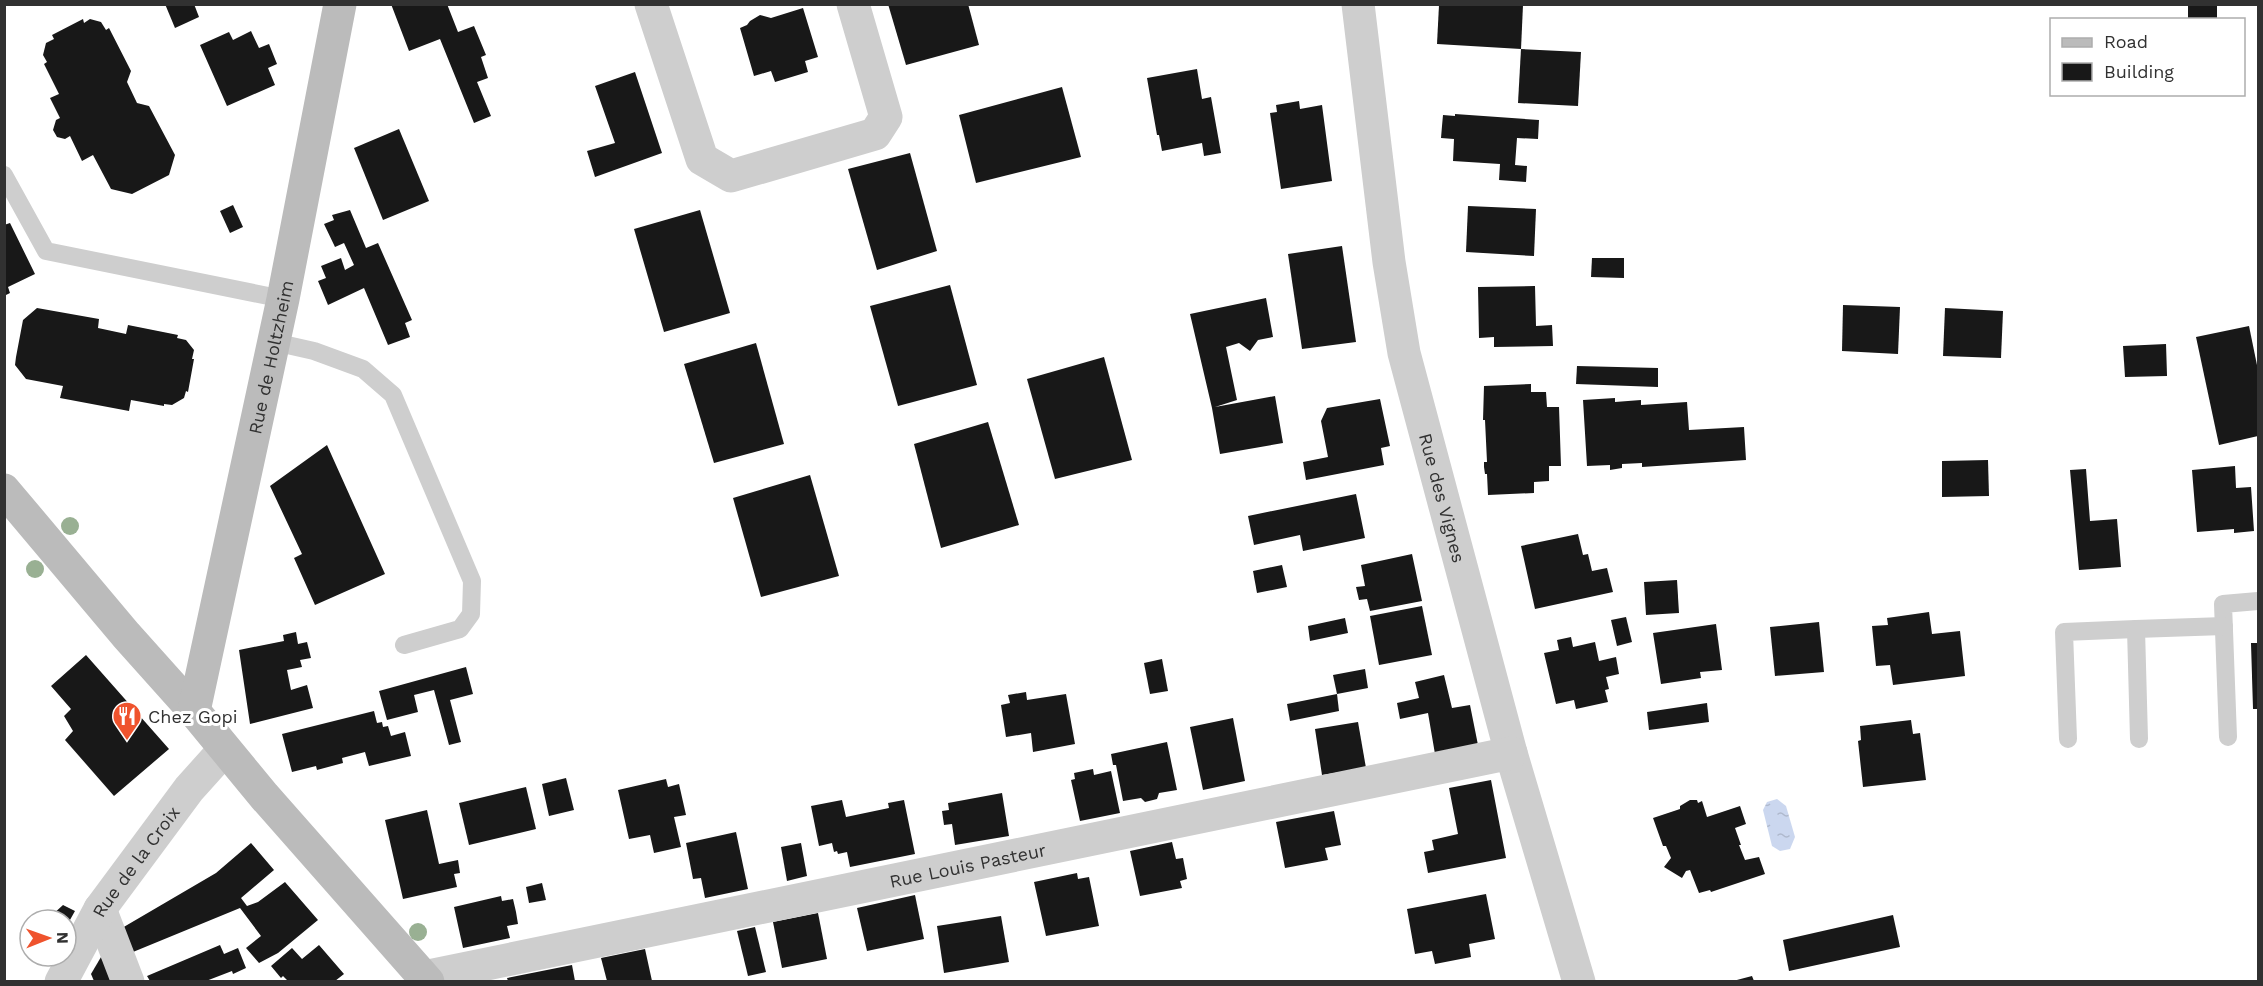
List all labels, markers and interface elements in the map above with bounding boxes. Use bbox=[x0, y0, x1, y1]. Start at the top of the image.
legend bbox=[2050, 18, 2245, 96]
text: Road bbox=[2104, 31, 2148, 52]
text: Building bbox=[2104, 61, 2174, 82]
street label: Rue de Holtzheim bbox=[244, 278, 297, 436]
street label: Rue des Vignes bbox=[1415, 431, 1470, 565]
restaurant icon: Chez Gopi bbox=[111, 700, 143, 742]
place label: Chez Gopi bbox=[148, 706, 238, 727]
street label: Rue de la Croix bbox=[87, 802, 183, 921]
street label: Rue Louis Pasteur bbox=[887, 839, 1048, 891]
north arrow bbox=[18, 908, 78, 968]
text: N bbox=[53, 932, 72, 944]

